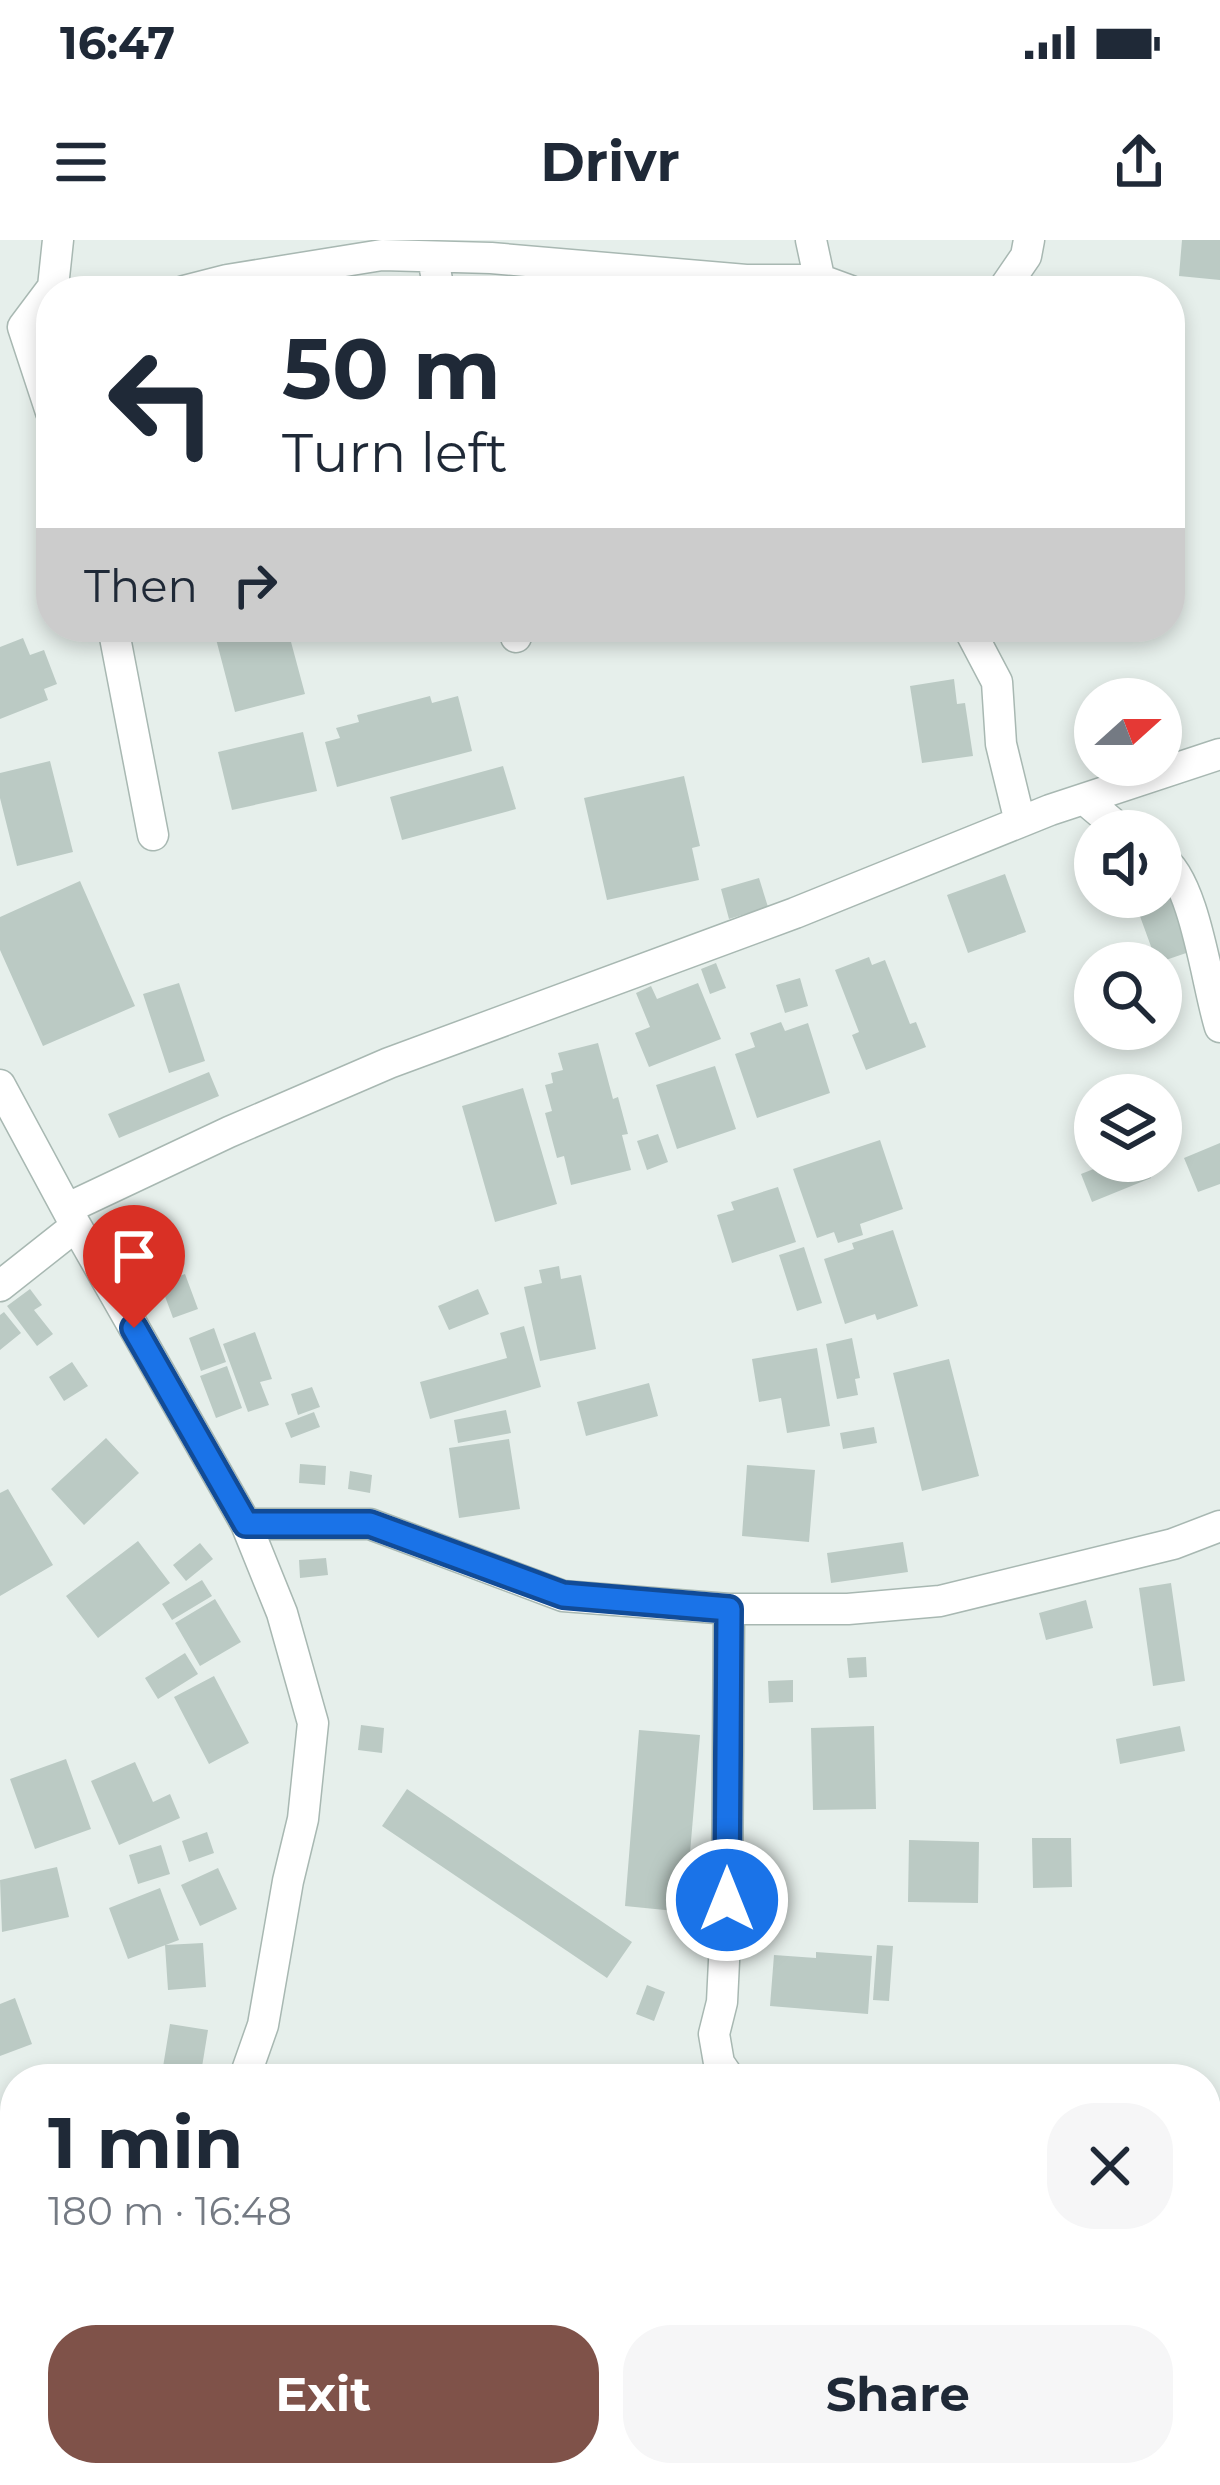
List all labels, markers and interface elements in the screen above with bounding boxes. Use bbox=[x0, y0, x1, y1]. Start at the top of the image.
text: 16:47 bbox=[60, 15, 175, 70]
icon: menu bbox=[48, 129, 114, 195]
text: Drivr bbox=[540, 129, 680, 195]
icon: share bbox=[1106, 129, 1172, 195]
text: 50 m bbox=[282, 318, 501, 420]
icon: left bbox=[84, 324, 240, 480]
text: Turn left bbox=[282, 420, 508, 486]
icon: right bbox=[222, 552, 288, 618]
text: Then bbox=[84, 558, 198, 613]
north arrow bbox=[1074, 678, 1182, 786]
map controls bbox=[1074, 678, 1182, 1182]
button: sound bbox=[1074, 810, 1182, 918]
button: search bbox=[1074, 942, 1182, 1050]
button: layers bbox=[1074, 1074, 1182, 1182]
pin bbox=[83, 1205, 185, 1328]
icon: arrive bbox=[101, 1223, 167, 1289]
position arrow bbox=[664, 1837, 790, 1963]
text: 1 min bbox=[48, 2098, 244, 2186]
button: close bbox=[1047, 2103, 1173, 2229]
text: 180 m · 16:48 bbox=[48, 2187, 292, 2235]
button: Exit bbox=[48, 2325, 599, 2463]
button: Share bbox=[623, 2325, 1173, 2463]

